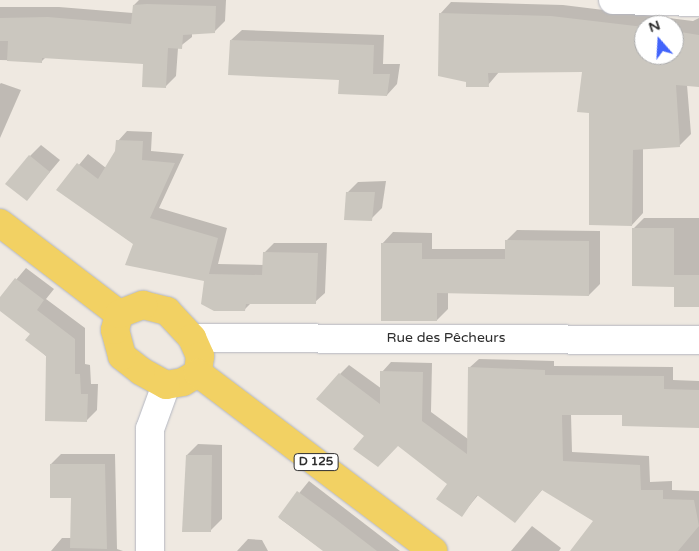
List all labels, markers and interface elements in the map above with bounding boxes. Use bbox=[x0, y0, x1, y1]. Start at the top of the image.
north arrow bbox=[634, 15, 684, 65]
text: N bbox=[646, 16, 662, 36]
street label: Rue des Pêcheurs bbox=[387, 330, 505, 346]
road number: D 125 bbox=[294, 452, 338, 472]

